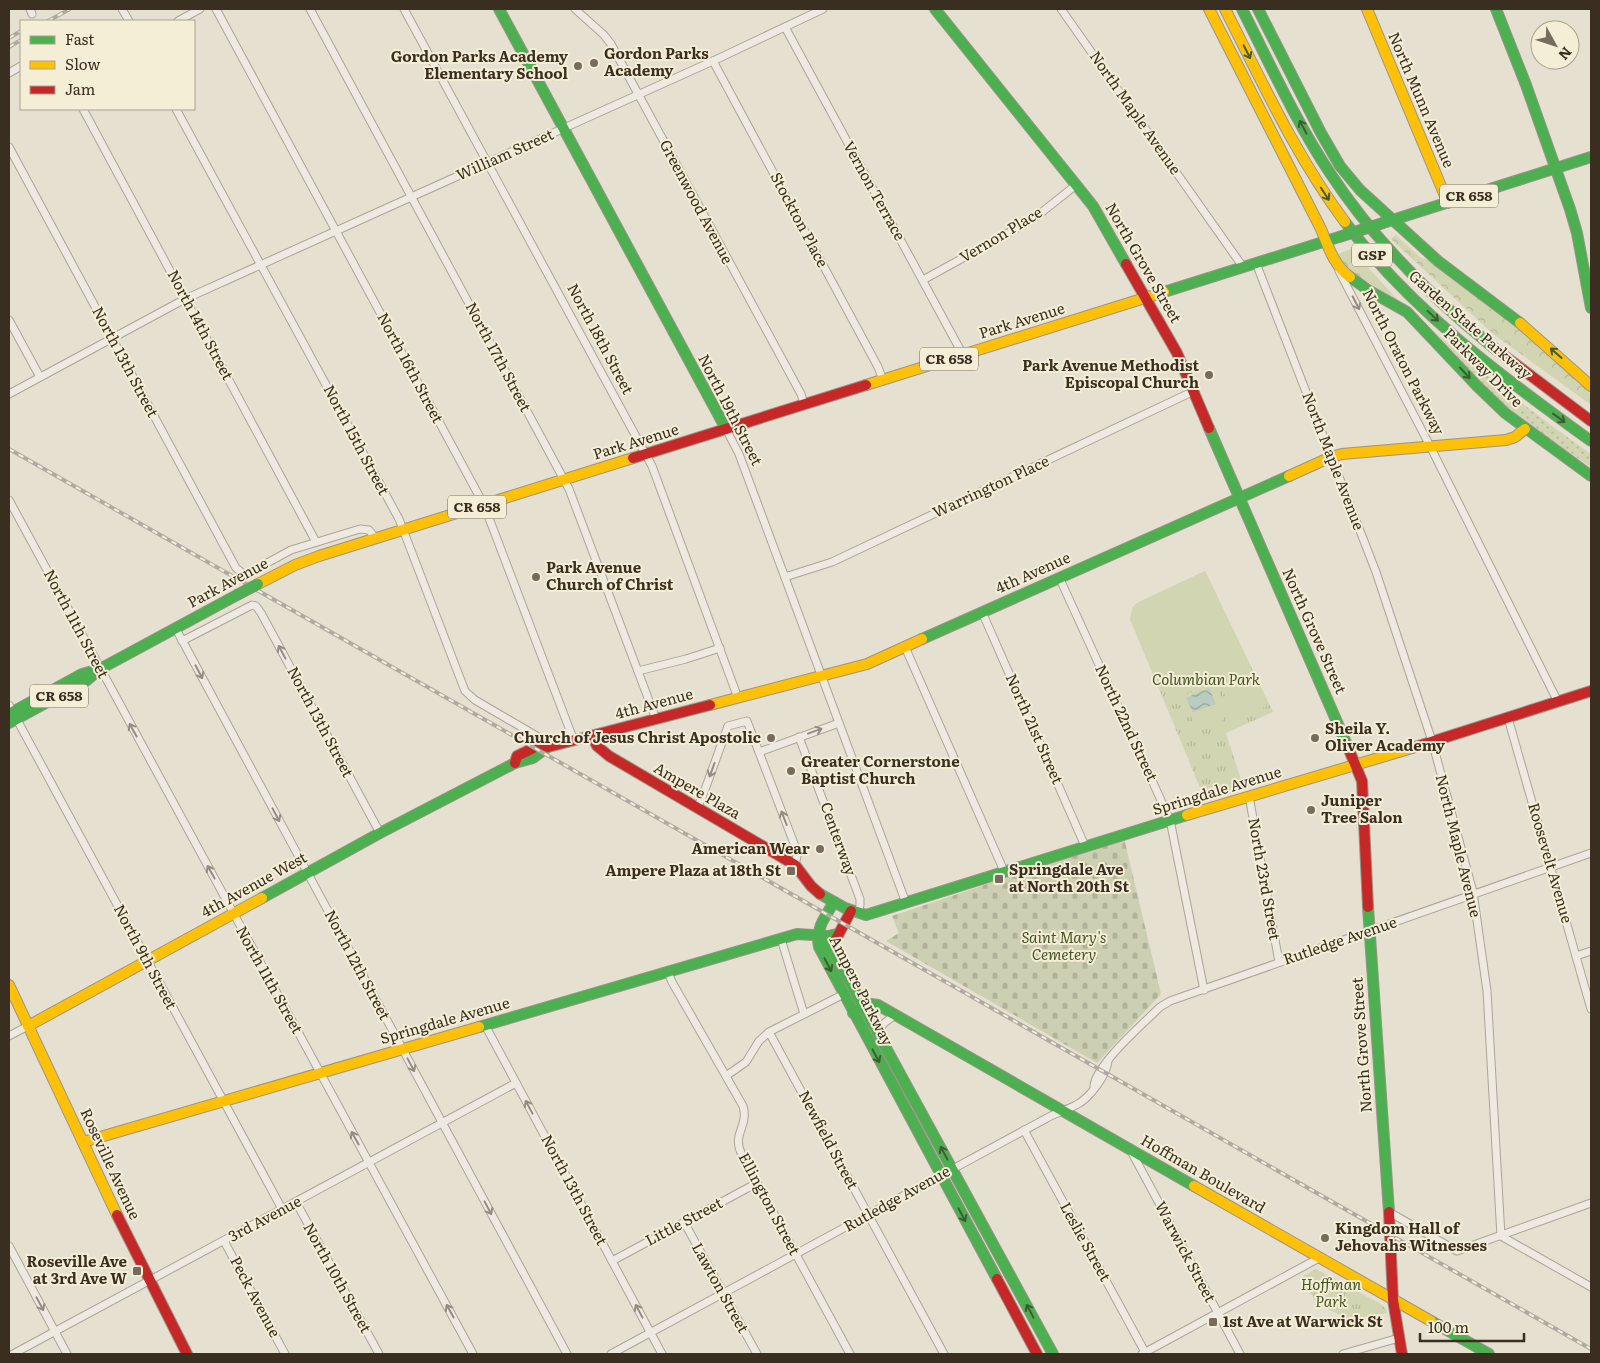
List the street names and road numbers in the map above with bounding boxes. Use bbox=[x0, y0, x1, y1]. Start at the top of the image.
street label: North Munn Avenue bbox=[1383, 28, 1462, 171]
street label: North Maple Avenue bbox=[1085, 46, 1188, 179]
street label: William Street bbox=[452, 122, 557, 185]
street label: Greenwood Avenue bbox=[655, 135, 740, 268]
street label: Vernon Terrace bbox=[838, 136, 912, 244]
street label: Stockton Place bbox=[766, 168, 835, 271]
road number: CR 658 bbox=[1440, 185, 1498, 208]
street label: North Grove Street bbox=[1100, 198, 1188, 327]
street label: Vernon Place bbox=[954, 200, 1046, 268]
road number: GSP bbox=[1352, 244, 1392, 266]
street label: Garden State Parkway bbox=[1404, 264, 1538, 384]
street label: North 14th Street bbox=[162, 265, 240, 384]
street label: North 18th Street bbox=[562, 279, 640, 398]
street label: North Oraton Parkway bbox=[1357, 284, 1451, 439]
street label: Park Avenue bbox=[976, 296, 1067, 344]
street label: North 17th Street bbox=[461, 297, 538, 415]
street label: North 13th Street bbox=[87, 302, 165, 421]
street label: North 16th Street bbox=[372, 308, 450, 427]
street label: Parkway Drive bbox=[1439, 322, 1529, 412]
road number: CR 658 bbox=[920, 348, 978, 370]
street label: North 19th Street bbox=[693, 350, 769, 469]
street label: North 15th Street bbox=[318, 380, 396, 499]
street label: North Maple Avenue bbox=[1297, 388, 1371, 533]
street label: Park Avenue bbox=[590, 417, 681, 465]
street label: Warrington Place bbox=[928, 448, 1053, 523]
road number: CR 658 bbox=[448, 496, 506, 518]
street label: 4th Avenue bbox=[991, 545, 1074, 598]
street label: Park Avenue bbox=[183, 551, 272, 613]
street label: North Grove Street bbox=[1277, 564, 1353, 697]
street label: North 11th Street bbox=[39, 565, 116, 682]
street label: North 22nd Street bbox=[1090, 660, 1165, 785]
street label: North 13th Street bbox=[282, 662, 360, 781]
street label: North 21st Street bbox=[1001, 669, 1070, 787]
street label: 4th Avenue bbox=[612, 681, 695, 724]
road number: CR 658 bbox=[30, 684, 88, 708]
street label: Ampere Plaza bbox=[650, 755, 746, 824]
street label: Springdale Avenue bbox=[1149, 759, 1284, 820]
street label: North Maple Avenue bbox=[1431, 772, 1488, 920]
street label: Centerway bbox=[815, 798, 864, 879]
street label: Roosevelt Avenue bbox=[1523, 799, 1580, 926]
street label: North 23rd Street bbox=[1243, 816, 1288, 942]
street label: 4th Avenue West bbox=[196, 845, 311, 922]
street label: North 9th Street bbox=[109, 900, 184, 1013]
street label: North 12th Street bbox=[320, 905, 397, 1024]
street label: Rutledge Avenue bbox=[1280, 909, 1400, 970]
street label: North 11th Street bbox=[231, 921, 310, 1038]
street label: Ampere Parkway bbox=[825, 931, 900, 1050]
street label: North Grove Street bbox=[1344, 977, 1377, 1113]
street label: Springdale Avenue bbox=[377, 990, 512, 1049]
street label: Newfield Street bbox=[793, 1086, 865, 1193]
street label: Roseville Avenue bbox=[75, 1104, 147, 1223]
street label: Hoffman Boulevard bbox=[1137, 1128, 1270, 1218]
street label: North 13th Street bbox=[536, 1130, 614, 1249]
street label: Ellington Street bbox=[734, 1148, 807, 1259]
street label: Rutledge Avenue bbox=[839, 1159, 954, 1237]
street label: 3rd Avenue bbox=[224, 1189, 305, 1247]
street label: Little Street bbox=[640, 1191, 726, 1251]
street label: Leslie Street bbox=[1055, 1197, 1118, 1285]
street label: Warwick Street bbox=[1150, 1197, 1223, 1306]
street label: North 10th Street bbox=[298, 1218, 378, 1337]
street label: Lawton Street bbox=[687, 1238, 756, 1337]
street label: Peck Avenue bbox=[225, 1252, 287, 1341]

